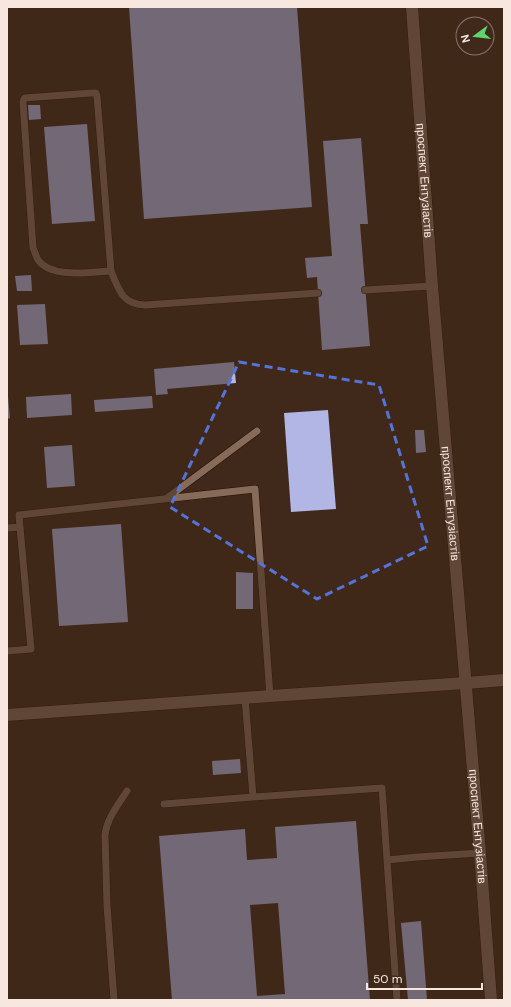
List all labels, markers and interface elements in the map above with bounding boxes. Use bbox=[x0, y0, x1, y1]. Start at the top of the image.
north arrow bbox=[455, 16, 495, 56]
text: N bbox=[458, 33, 473, 44]
street label: проспект Ентузіастів bbox=[412, 123, 437, 238]
street label: проспект Ентузіастів bbox=[438, 446, 463, 561]
street label: проспект Ентузіастів bbox=[465, 768, 490, 884]
scale bar bbox=[367, 965, 482, 991]
text: 50 m bbox=[373, 971, 402, 987]

